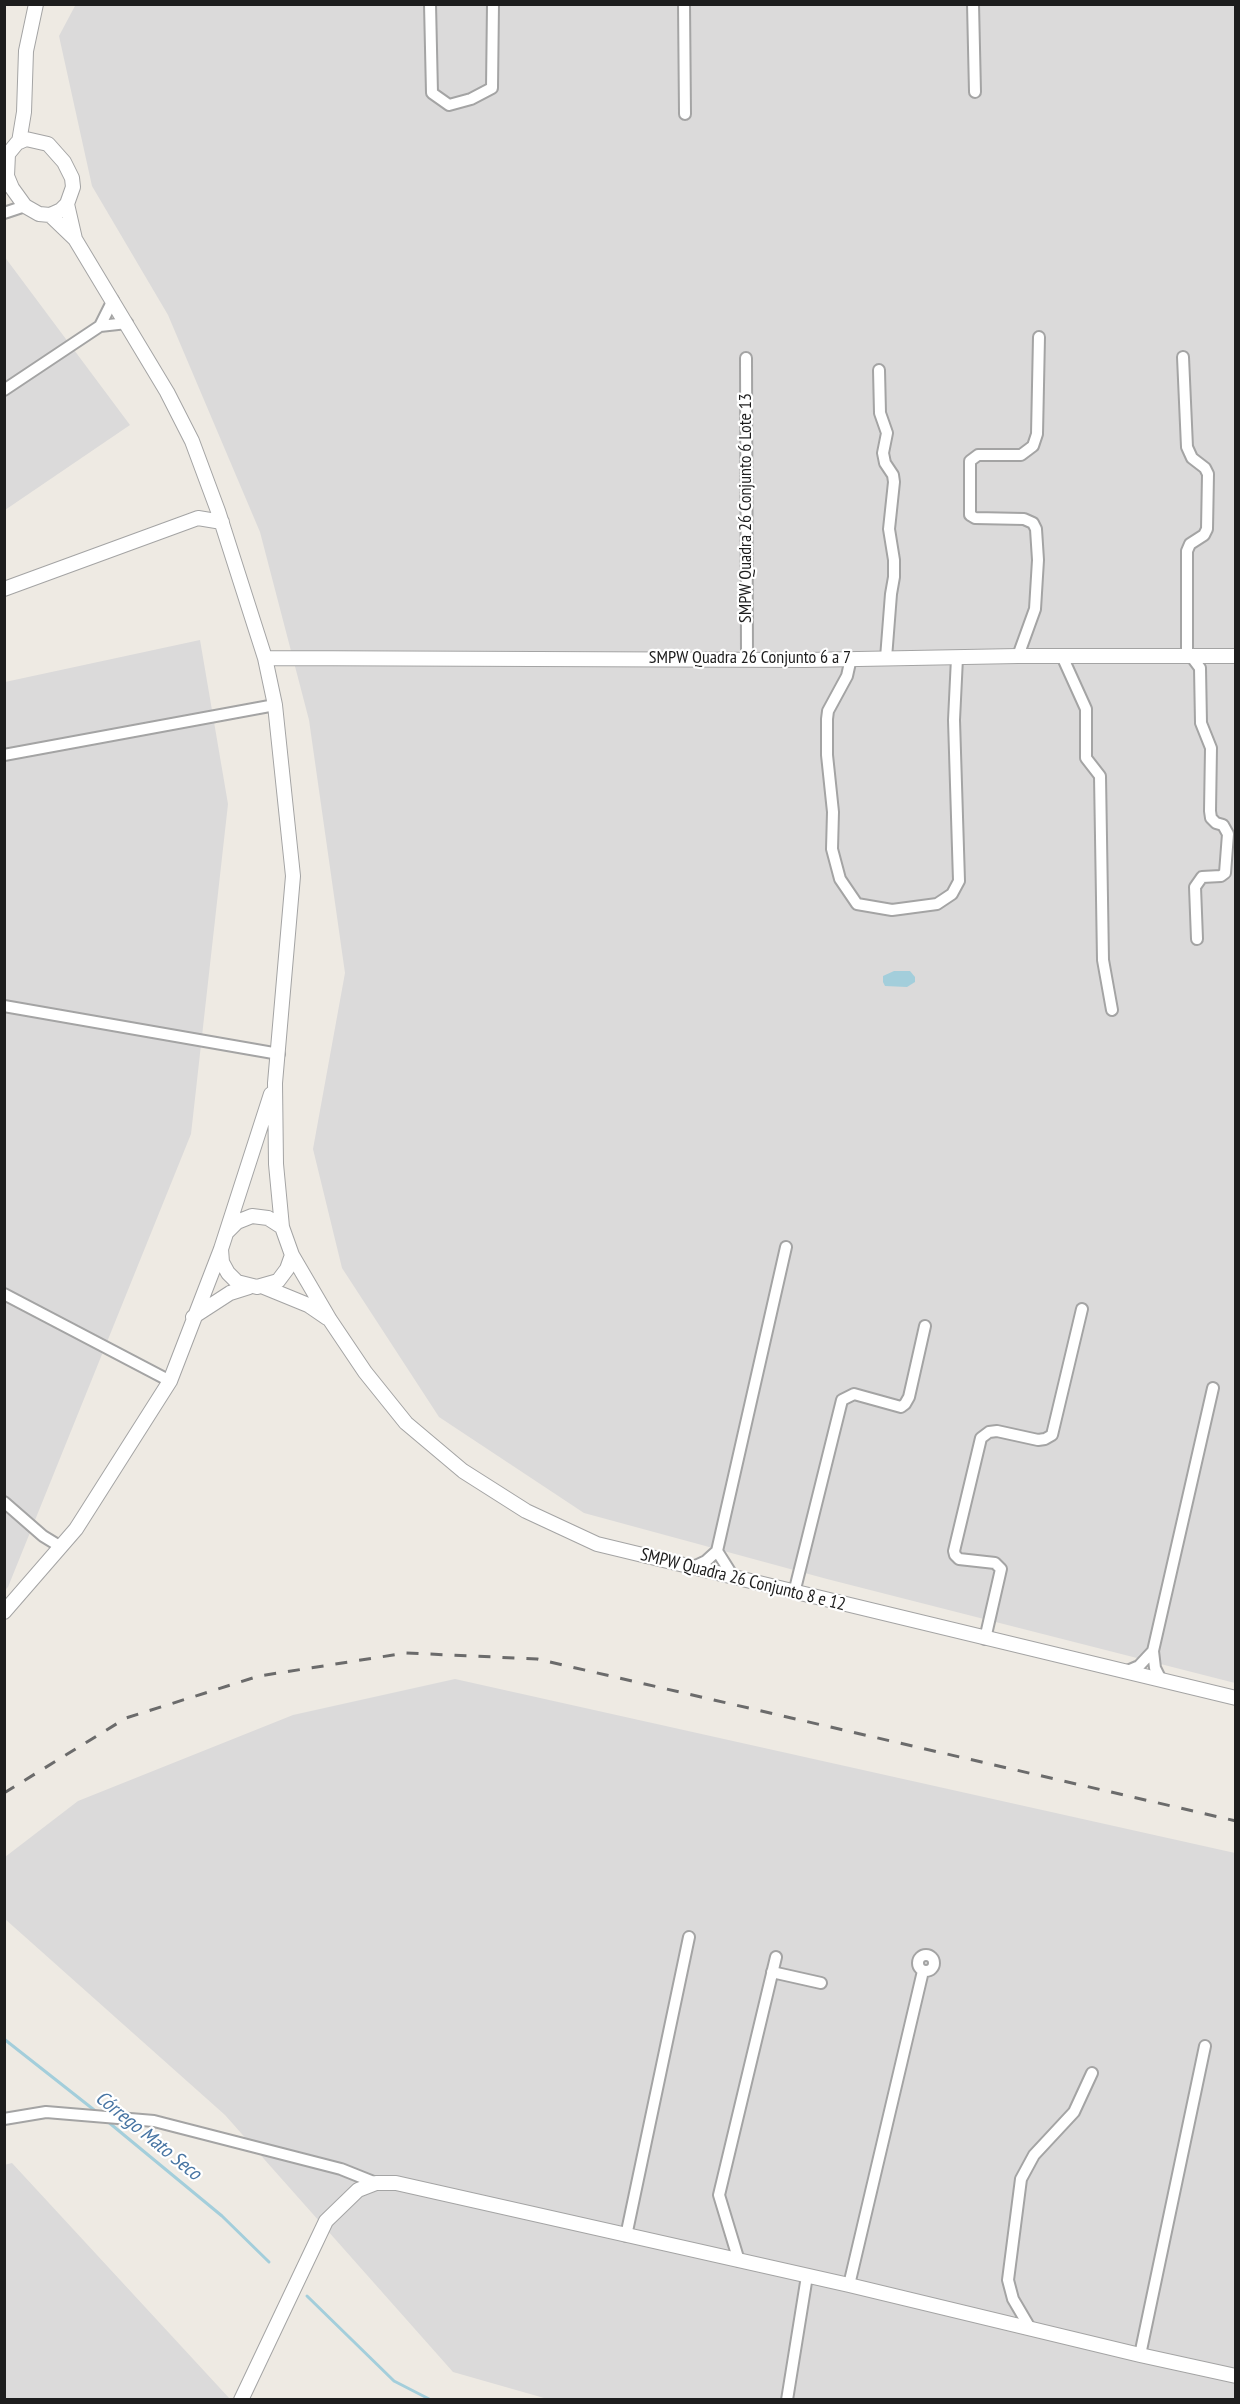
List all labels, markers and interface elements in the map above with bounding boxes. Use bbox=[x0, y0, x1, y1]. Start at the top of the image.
street label: SMPW Quadra 26 Conjunto 6 Lote 13 bbox=[735, 393, 757, 623]
street label: SMPW Quadra 26 Conjunto 6 a 7 bbox=[649, 647, 851, 669]
street label: SMPW Quadra 26 Conjunto 8 e 12 bbox=[638, 1544, 848, 1616]
water label: Córrego Mato Seco bbox=[90, 2086, 206, 2186]

